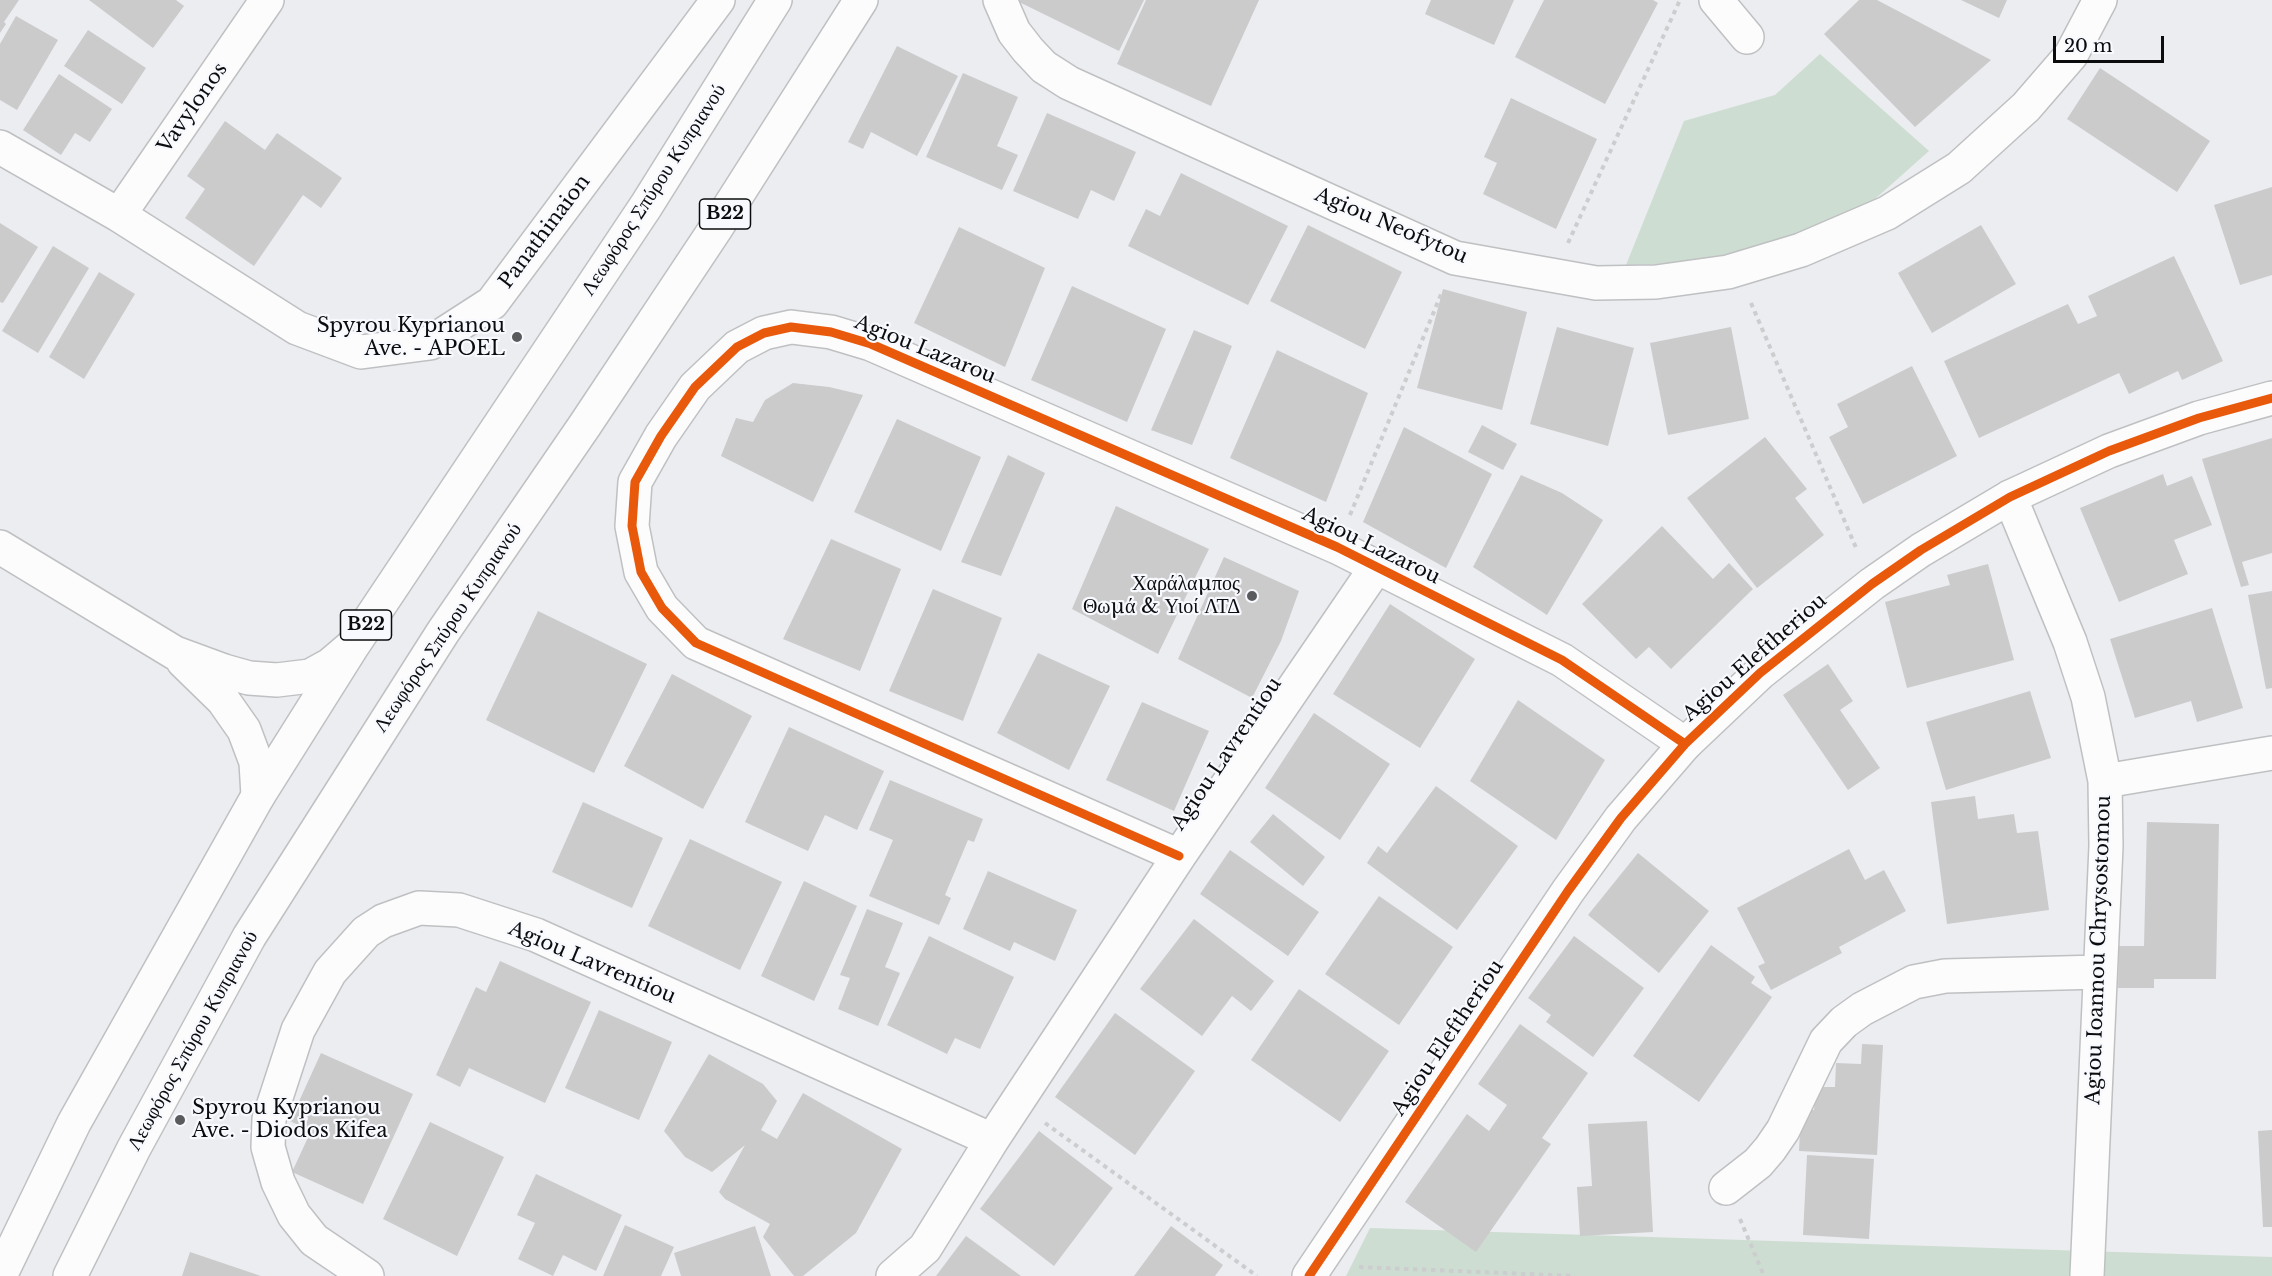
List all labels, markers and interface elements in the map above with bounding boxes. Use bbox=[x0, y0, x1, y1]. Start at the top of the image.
scale bar bbox=[2056, 24, 2167, 62]
text: 20 m bbox=[2064, 35, 2112, 57]
street label: Vavylonos bbox=[153, 58, 233, 158]
street label: Λεωφόρος Σπύρου Κυπριανού bbox=[576, 80, 732, 300]
street label: Panathinaion bbox=[494, 170, 596, 294]
street label: Agiou Neofytou bbox=[1311, 183, 1471, 269]
road number: B22 bbox=[700, 199, 750, 229]
street label: Agiou Lazarou bbox=[851, 311, 999, 389]
place label: Spyrou Kyprianou Ave. - APOEL bbox=[317, 314, 505, 361]
marker: Spyrou Kyprianou Ave. - APOEL bbox=[510, 330, 524, 344]
street label: Agiou Lazarou bbox=[1298, 502, 1444, 590]
street label: Λεωφόρος Σπύρου Κυπριανού bbox=[369, 519, 527, 737]
place label: Χαράλαμπος Θωμά & Υιοί ΛΤΔ bbox=[1083, 572, 1240, 619]
marker: Χαράλαμπος Θωμά & Υιοί ΛΤΔ bbox=[1245, 589, 1259, 603]
street label: Agiou Eleftheriou bbox=[1678, 589, 1832, 727]
road number: B22 bbox=[340, 610, 392, 640]
street label: Agiou Lavrentiou bbox=[1167, 673, 1287, 835]
street label: Agiou Ioannou Chrysostomou bbox=[2082, 795, 2116, 1105]
street label: Agiou Lavrentiou bbox=[505, 917, 679, 1009]
street label: Λεωφόρος Σπύρου Κυπριανού bbox=[122, 927, 264, 1155]
street label: Agiou Eleftheriou bbox=[1387, 956, 1509, 1120]
place label: Spyrou Kyprianou Ave. - Diodos Kifea bbox=[192, 1096, 387, 1143]
marker: Spyrou Kyprianou Ave. - Diodos Kifea bbox=[173, 1113, 187, 1127]

